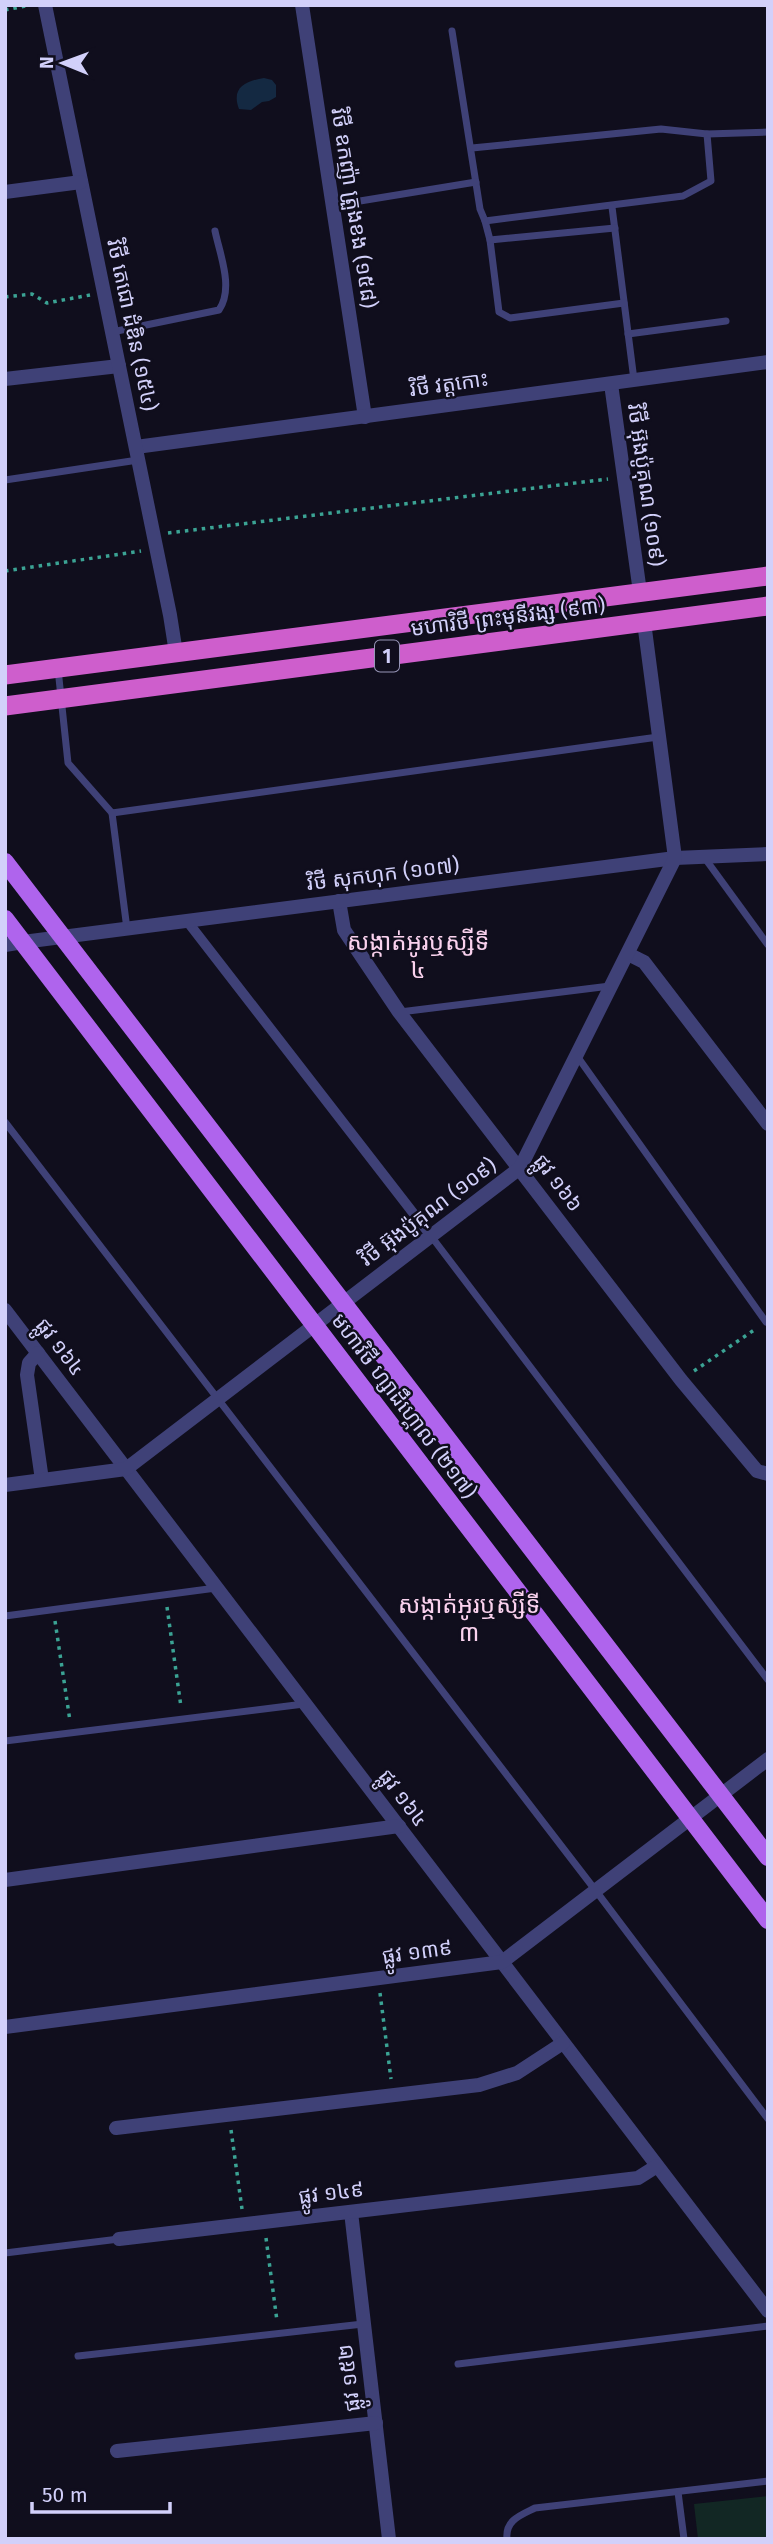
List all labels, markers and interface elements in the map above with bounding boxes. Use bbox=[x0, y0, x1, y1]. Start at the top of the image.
north arrow bbox=[28, 28, 98, 98]
text: N bbox=[35, 56, 58, 69]
street label: វិថី ឧកញ៉ា ត្រួងខង (១៥៨) bbox=[325, 105, 383, 310]
street label: វិថី តេជោ ដំឌិន (១៥៤) bbox=[101, 236, 163, 413]
street label: វិថី វត្តកោះ bbox=[407, 366, 490, 403]
street label: វិថី អ៊ុងប៉ូគុណ (១០៩) bbox=[621, 401, 670, 568]
street label: មហាវិថី ព្រះមុនីវង្ស (៩៣) bbox=[409, 592, 607, 642]
road number: 1 bbox=[375, 640, 399, 671]
street label: វិថី សុកហុក (១០៧) bbox=[304, 852, 461, 897]
district label: សង្កាត់អូរឬស្សីទី ៤ bbox=[347, 927, 489, 984]
street label: ផ្លូវ ១៦៦ bbox=[523, 1149, 588, 1221]
street label: វិថី អ៊ុងប៉ូគុណ (១០៩) bbox=[354, 1152, 502, 1273]
street label: មហាវិថី ហ្សាដឹហ្គោល (២១៧) bbox=[325, 1308, 482, 1504]
street label: ផ្លូវ ១៦៤ bbox=[25, 1313, 90, 1385]
district label: សង្កាត់អូរឬស្សីទី ៣ bbox=[398, 1590, 540, 1647]
street label: ផ្លូវ ១៦៤ bbox=[368, 1764, 433, 1836]
street label: ផ្លូវ ១៣៩ bbox=[380, 1934, 455, 1976]
street label: ផ្លូវ ១៤៩ bbox=[297, 2176, 366, 2216]
street label: ផ្លូវ ១៥២ bbox=[332, 2342, 372, 2413]
scale bar bbox=[32, 2470, 170, 2514]
text: 50 m bbox=[42, 2482, 88, 2508]

